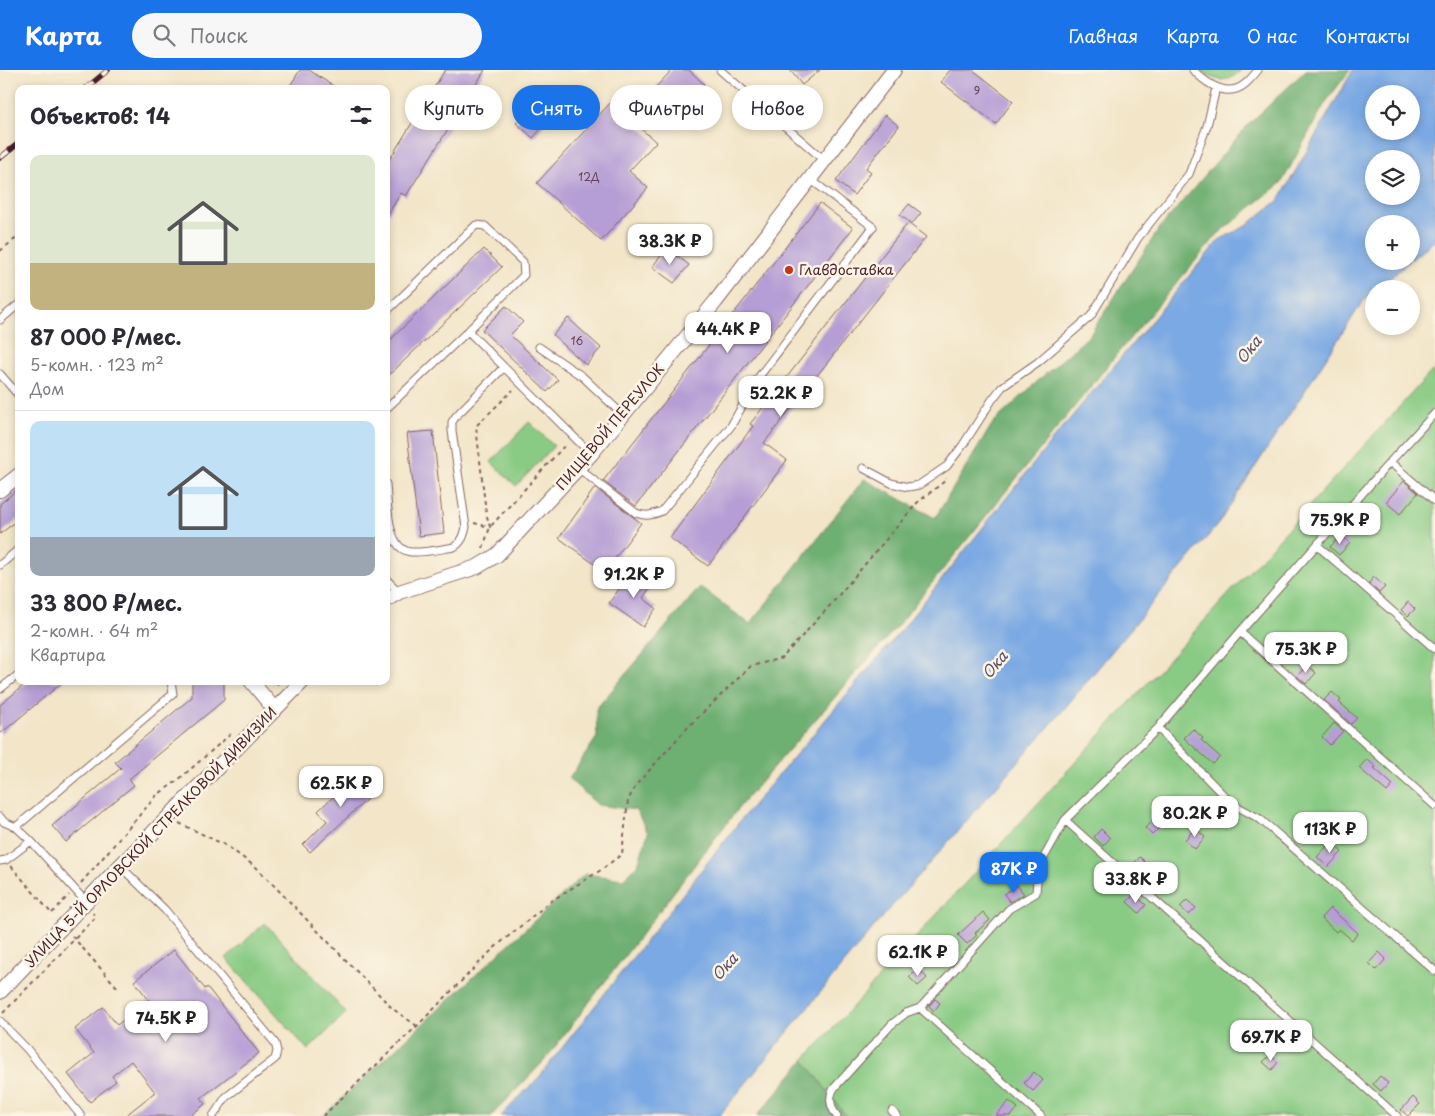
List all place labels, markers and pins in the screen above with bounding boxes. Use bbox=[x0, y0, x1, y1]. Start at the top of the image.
pin: 38.3K ₽ bbox=[624, 224, 716, 266]
place label: Главдоставка bbox=[799, 259, 894, 280]
marker: Главдоставка bbox=[783, 264, 795, 276]
pin: 44.4K ₽ bbox=[682, 312, 774, 354]
pin: 52.2K ₽ bbox=[735, 376, 827, 418]
pin: 75.9K ₽ bbox=[1294, 502, 1386, 545]
pin: 91.2K ₽ bbox=[588, 556, 680, 599]
pin: 75.3K ₽ bbox=[1260, 632, 1352, 674]
pin: 62.5K ₽ bbox=[295, 766, 387, 808]
pin: 80.2K ₽ bbox=[1149, 796, 1241, 838]
pin: 113K ₽ bbox=[1289, 812, 1371, 854]
pin: 87K ₽ bbox=[979, 852, 1049, 894]
pin: 33.8K ₽ bbox=[1090, 862, 1182, 904]
pin: 62.1K ₽ bbox=[872, 934, 964, 977]
pin: 74.5K ₽ bbox=[120, 1000, 212, 1043]
pin: 69.7K ₽ bbox=[1225, 1020, 1317, 1062]

